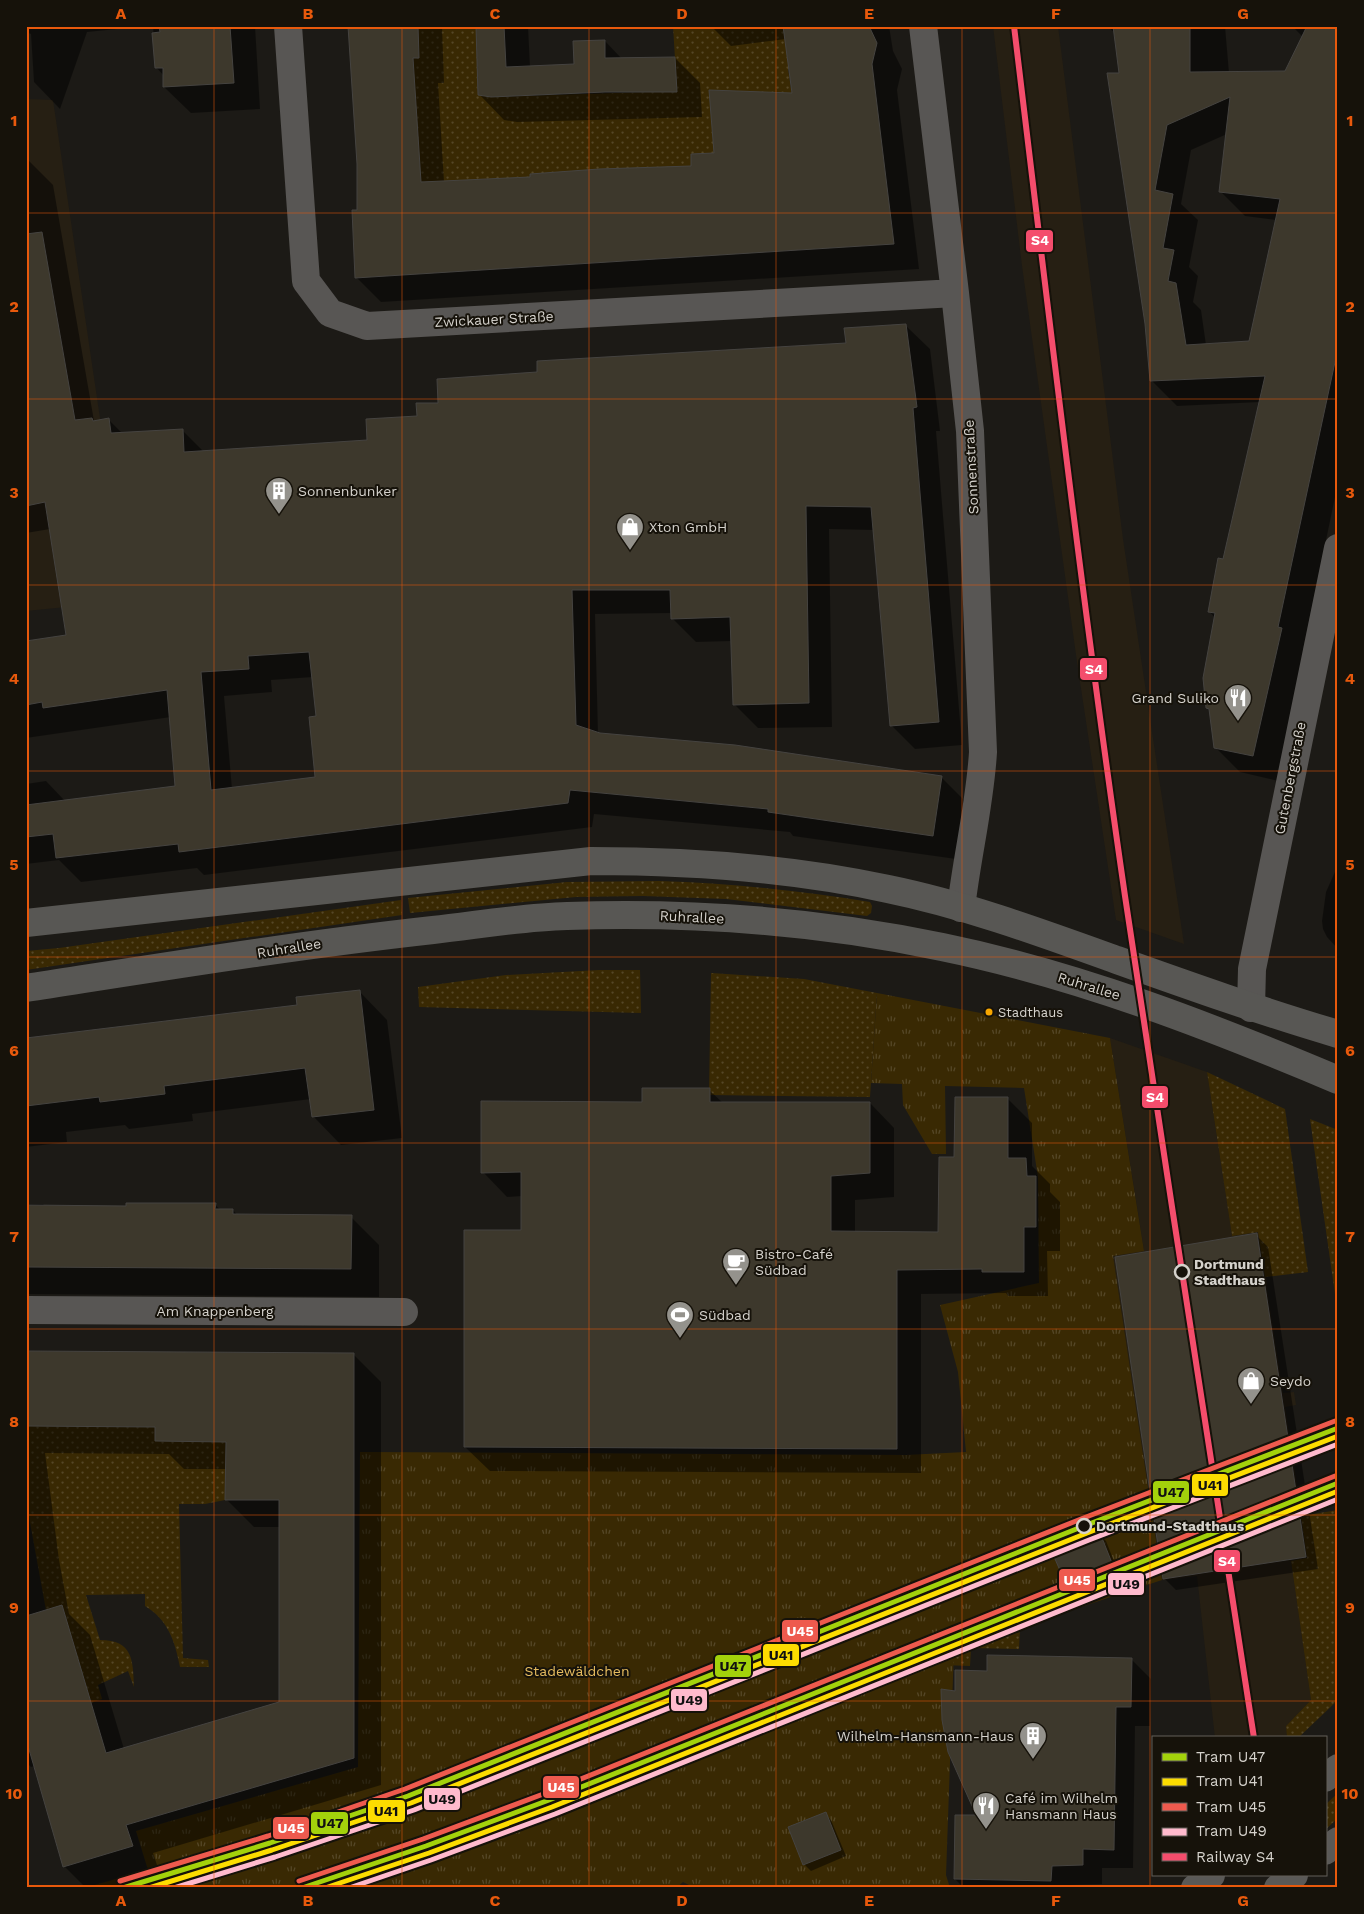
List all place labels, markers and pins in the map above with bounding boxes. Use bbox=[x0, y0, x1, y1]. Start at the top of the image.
building icon: Sonnenbunker bbox=[264, 476, 294, 515]
place label: Sonnenbunker bbox=[298, 483, 397, 499]
shop icon: Xton GmbH bbox=[615, 512, 645, 551]
place label: Xton GmbH bbox=[649, 519, 727, 535]
restaurant icon: Grand Suliko bbox=[1223, 683, 1253, 722]
place label: Grand Suliko bbox=[1132, 690, 1219, 706]
place label: Stadthaus bbox=[998, 1005, 1063, 1020]
marker: Stadthaus bbox=[984, 1007, 994, 1017]
place label: Bistro-Café Südbad bbox=[755, 1246, 833, 1278]
cafe icon: Bistro-Café Südbad bbox=[721, 1247, 751, 1286]
place label: Dortmund Stadthaus bbox=[1194, 1256, 1266, 1288]
marker: Dortmund Stadthaus bbox=[1174, 1264, 1190, 1280]
sports icon: Südbad bbox=[665, 1300, 695, 1339]
place label: Südbad bbox=[699, 1307, 751, 1323]
shop icon: Seydo bbox=[1236, 1366, 1266, 1405]
place label: Seydo bbox=[1270, 1373, 1311, 1389]
marker: Dortmund-Stadthaus bbox=[1076, 1518, 1092, 1534]
place label: Dortmund-Stadthaus bbox=[1096, 1518, 1245, 1534]
building icon: Wilhelm-Hansmann-Haus bbox=[1018, 1721, 1048, 1760]
place label: Wilhelm-Hansmann-Haus bbox=[837, 1728, 1014, 1744]
place label: Café im Wilhelm Hansmann Haus bbox=[1005, 1790, 1118, 1822]
restaurant icon: Café im Wilhelm Hansmann Haus bbox=[971, 1791, 1001, 1830]

